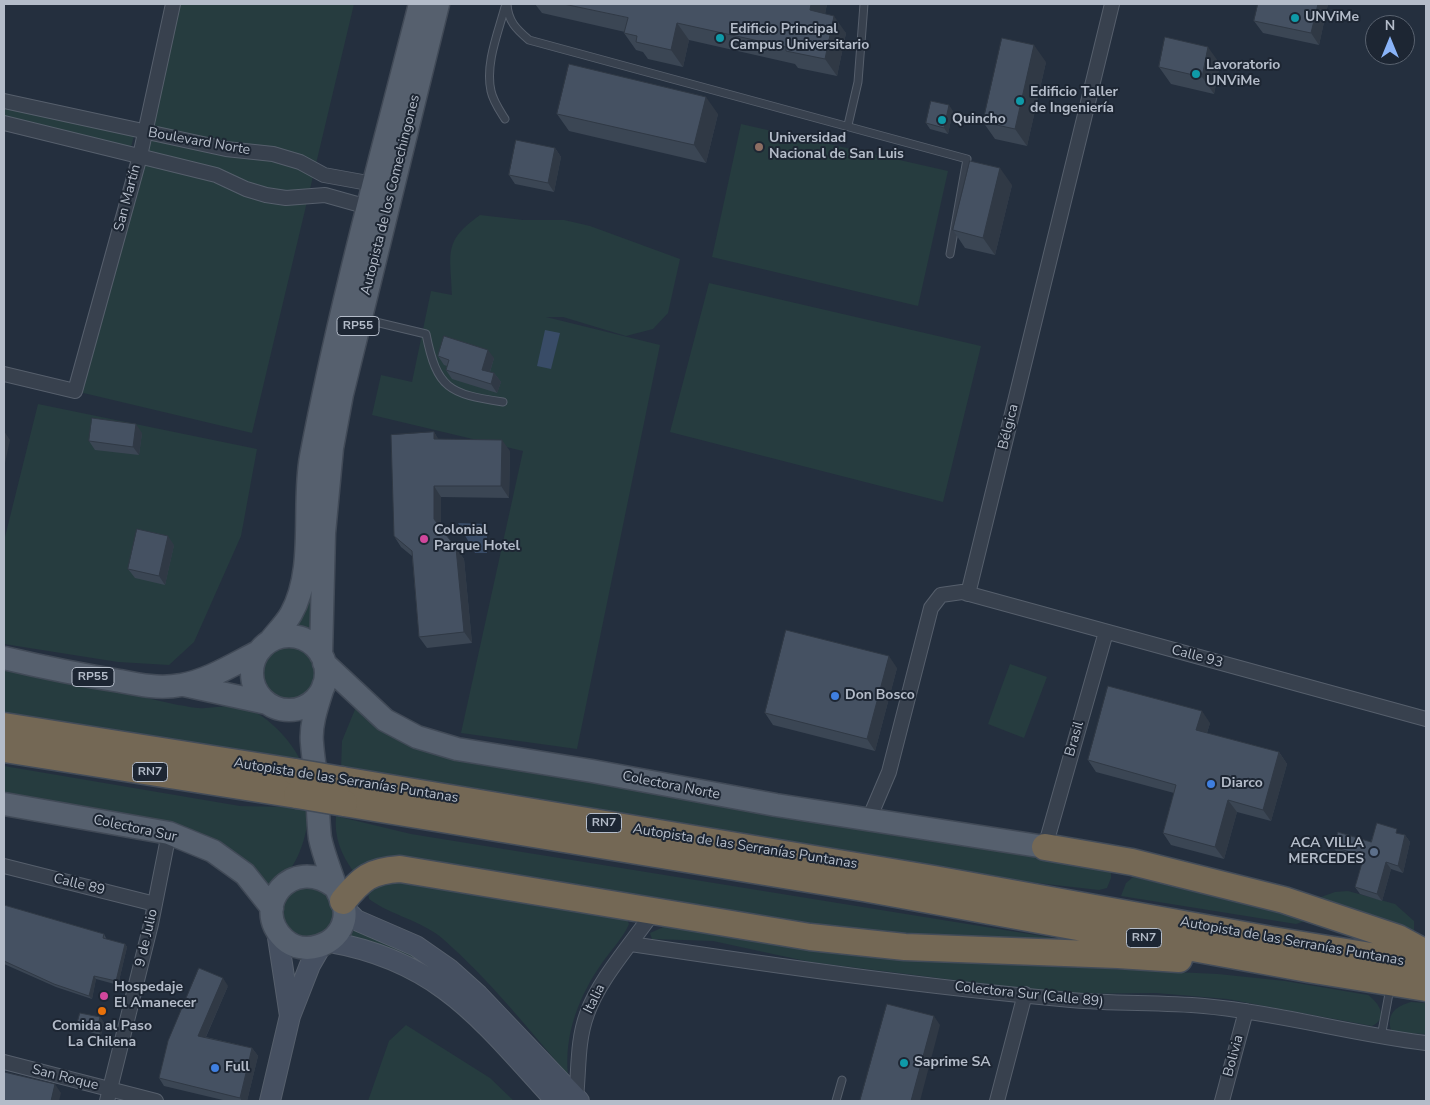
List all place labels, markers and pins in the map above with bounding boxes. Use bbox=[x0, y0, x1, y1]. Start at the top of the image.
place label: UNViMe bbox=[1305, 10, 1359, 26]
marker: UNViMe bbox=[1289, 12, 1301, 24]
place label: Edificio Principal Campus Universitario bbox=[730, 22, 869, 54]
marker: Edificio Principal Campus Universitario bbox=[714, 32, 726, 44]
place label: Lavoratorio UNViMe bbox=[1206, 58, 1280, 90]
marker: Lavoratorio UNViMe bbox=[1190, 68, 1202, 80]
place label: Edificio Taller de Ingeniería bbox=[1030, 85, 1118, 118]
marker: Edificio Taller de Ingeniería bbox=[1014, 95, 1026, 107]
place label: Quincho bbox=[952, 112, 1006, 128]
marker: Quincho bbox=[936, 114, 948, 126]
place label: Universidad Nacional de San Luis bbox=[769, 131, 904, 164]
marker: Universidad Nacional de San Luis bbox=[753, 141, 765, 153]
place label: Colonial Parque Hotel bbox=[434, 523, 520, 556]
marker: Colonial Parque Hotel bbox=[418, 533, 430, 545]
place label: Don Bosco bbox=[845, 688, 915, 704]
marker: Don Bosco bbox=[829, 690, 841, 702]
place label: Diarco bbox=[1221, 776, 1263, 792]
marker: Diarco bbox=[1205, 778, 1217, 790]
place label: ACA VILLA MERCEDES bbox=[1288, 836, 1364, 869]
marker: ACA VILLA MERCEDES bbox=[1368, 846, 1380, 858]
place label: Hospedaje El Amanecer bbox=[114, 980, 196, 1012]
marker: Hospedaje El Amanecer bbox=[98, 990, 110, 1002]
marker: Comida al Paso La Chilena bbox=[96, 1005, 108, 1017]
place label: Comida al Paso La Chilena bbox=[52, 1019, 152, 1052]
place label: Saprime SA bbox=[914, 1055, 991, 1071]
marker: Saprime SA bbox=[898, 1057, 910, 1069]
place label: Full bbox=[225, 1060, 250, 1076]
marker: Full bbox=[209, 1062, 221, 1074]

